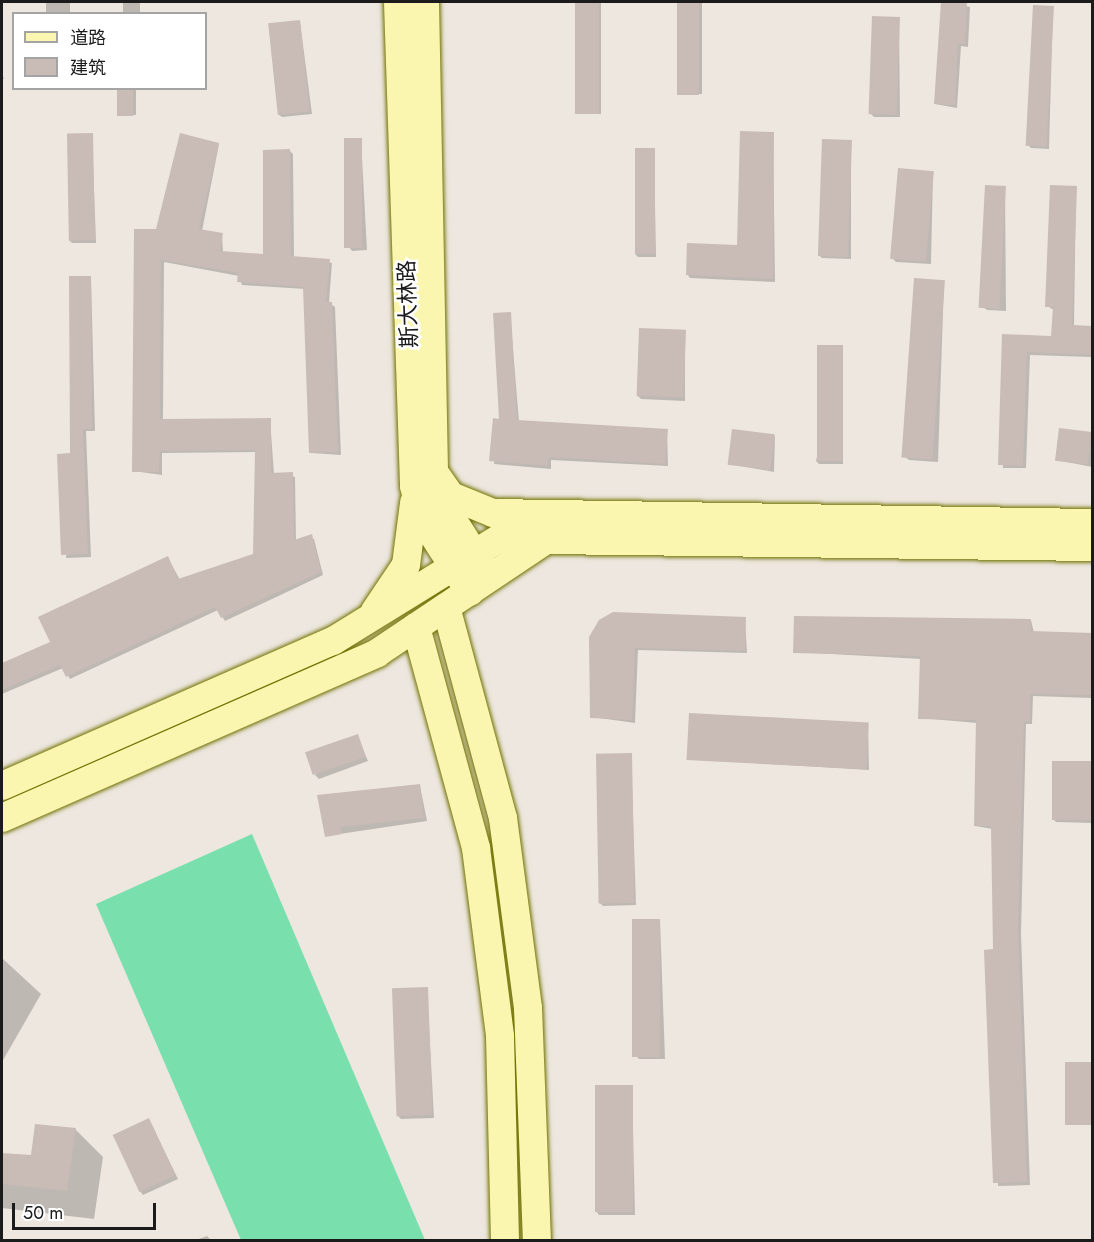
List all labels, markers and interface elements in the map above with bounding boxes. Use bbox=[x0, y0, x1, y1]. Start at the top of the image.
legend bbox=[12, 12, 207, 90]
text: 道路 bbox=[70, 25, 106, 51]
text: 建筑 bbox=[70, 55, 106, 81]
street label: 斯大林路 bbox=[393, 260, 423, 348]
scale bar bbox=[15, 1191, 159, 1229]
text: 50 m bbox=[23, 1200, 63, 1226]

